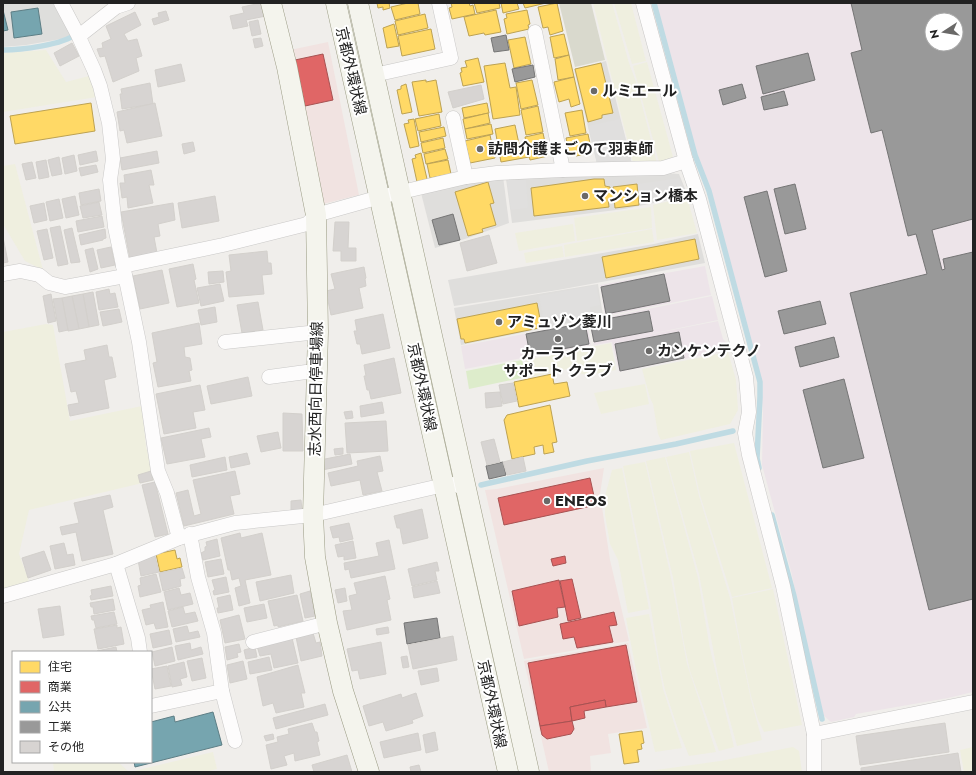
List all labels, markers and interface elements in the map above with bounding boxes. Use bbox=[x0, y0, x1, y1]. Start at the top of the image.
north arrow bbox=[924, 12, 964, 52]
street label: 京都外環状線 bbox=[330, 25, 372, 117]
text: N bbox=[925, 28, 943, 40]
place label: ルミエール bbox=[602, 80, 677, 102]
marker: ルミエール bbox=[589, 86, 599, 96]
place label: 訪問介護まごのて羽束師 bbox=[488, 138, 653, 160]
marker: 訪問介護まごのて羽束師 bbox=[475, 144, 485, 154]
place label: マンション橋本 bbox=[593, 185, 698, 207]
marker: マンション橋本 bbox=[580, 191, 590, 201]
place label: アミュゾン菱川 bbox=[507, 311, 612, 333]
marker: アミュゾン菱川 bbox=[494, 317, 504, 327]
street label: 志水西向日停車場線 bbox=[304, 321, 328, 457]
marker: カーライフ サポート クラブ bbox=[553, 334, 563, 344]
place label: カンケンテクノ bbox=[657, 340, 761, 362]
street label: 京都外環状線 bbox=[402, 341, 442, 433]
place label: カーライフ サポート クラブ bbox=[503, 343, 613, 382]
marker: カンケンテクノ bbox=[644, 346, 654, 356]
place label: ENEOS bbox=[555, 490, 607, 512]
marker: ENEOS bbox=[542, 496, 552, 506]
legend bbox=[12, 651, 152, 763]
text: 住宅 bbox=[48, 658, 72, 676]
street label: 京都外環状線 bbox=[472, 658, 512, 750]
text: 商業 bbox=[48, 678, 72, 696]
text: 公共 bbox=[48, 698, 72, 716]
text: 工業 bbox=[48, 718, 72, 736]
text: その他 bbox=[48, 738, 84, 756]

